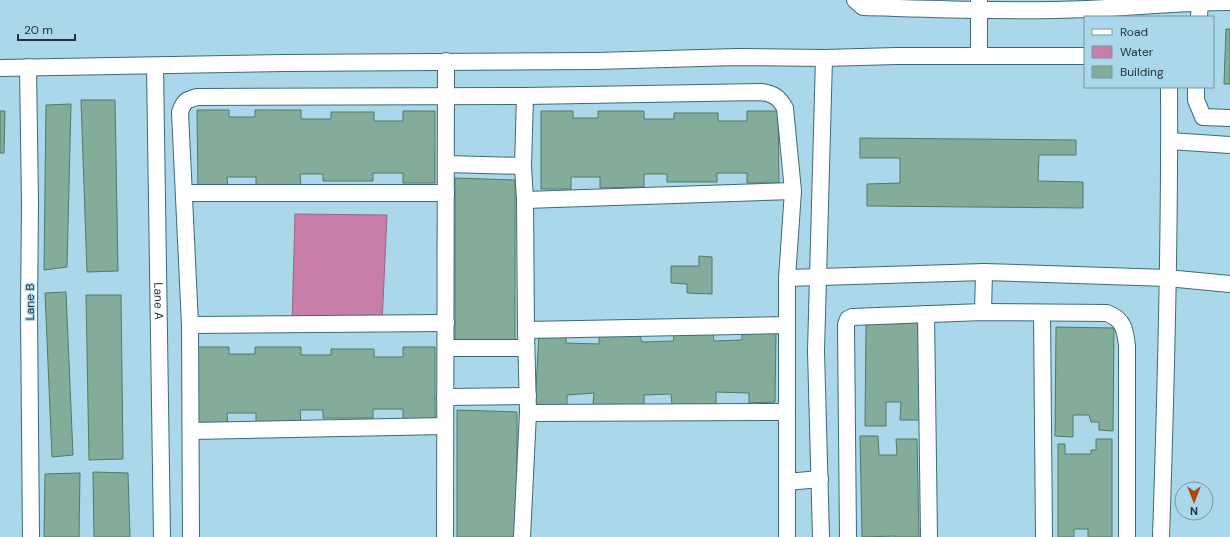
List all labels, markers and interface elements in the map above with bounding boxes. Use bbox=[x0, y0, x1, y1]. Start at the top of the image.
scale bar bbox=[18, 16, 75, 42]
legend bbox=[1084, 16, 1214, 88]
text: 20 m bbox=[24, 22, 53, 38]
text: Road bbox=[1120, 24, 1148, 40]
text: Water bbox=[1120, 44, 1154, 60]
text: Building bbox=[1120, 64, 1164, 80]
street label: Lane A bbox=[150, 282, 167, 320]
street label: Lane B bbox=[22, 284, 38, 320]
north arrow bbox=[1174, 481, 1214, 521]
text: N bbox=[1190, 504, 1198, 518]

